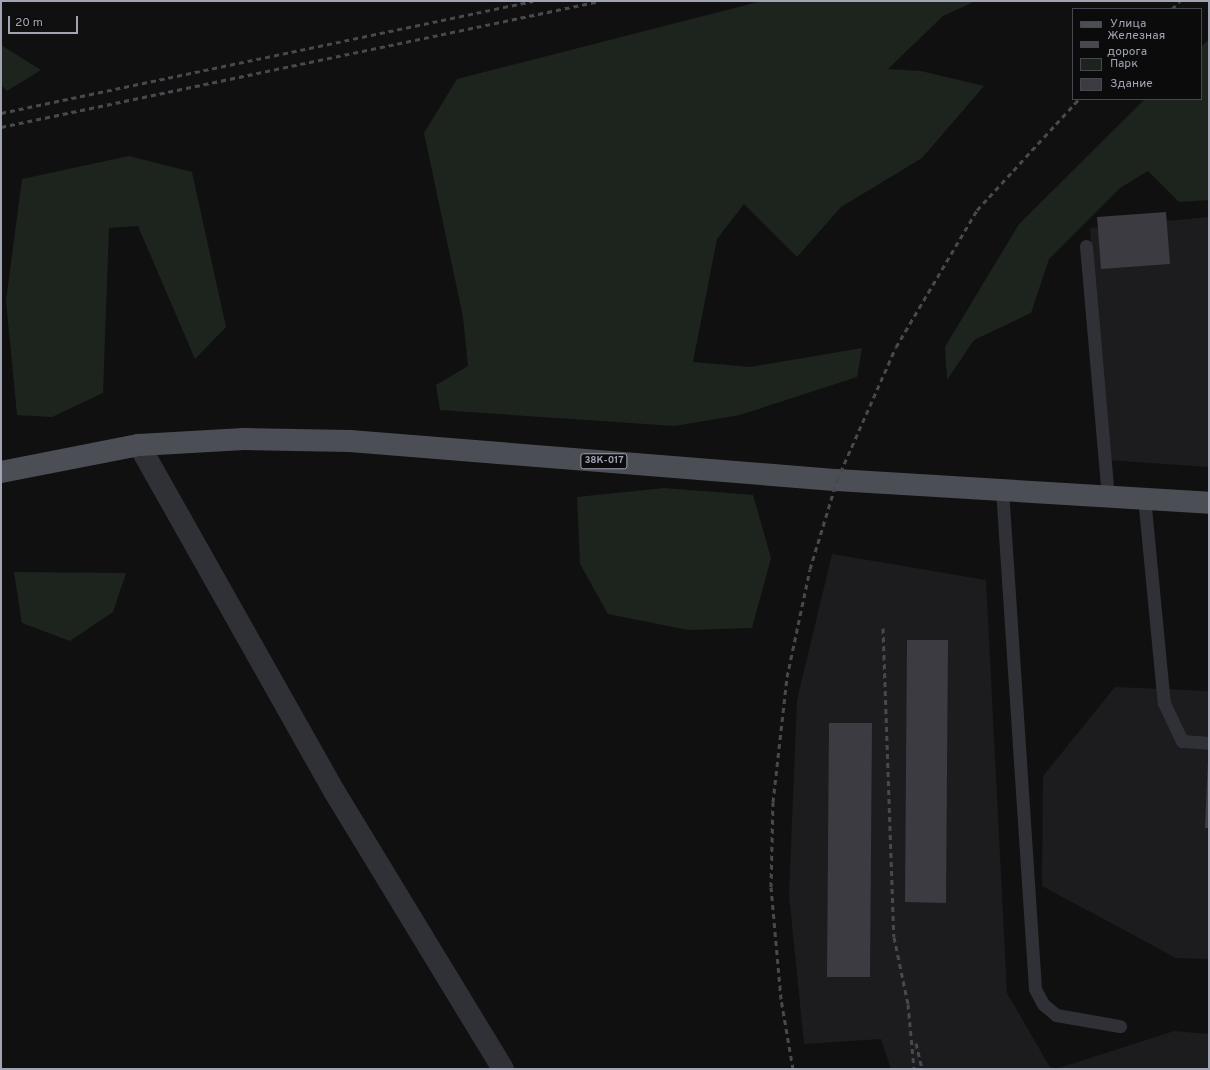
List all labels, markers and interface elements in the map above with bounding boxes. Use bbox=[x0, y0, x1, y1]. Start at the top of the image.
scale bar bbox=[10, 8, 80, 34]
legend bbox=[1072, 8, 1202, 100]
text: 20 m bbox=[15, 15, 43, 31]
text: Улица bbox=[1110, 16, 1146, 32]
text: Железная дорога bbox=[1107, 28, 1165, 60]
text: Парк bbox=[1110, 56, 1138, 72]
text: Здание bbox=[1110, 76, 1153, 92]
road number: 38К-017 bbox=[580, 453, 628, 469]

